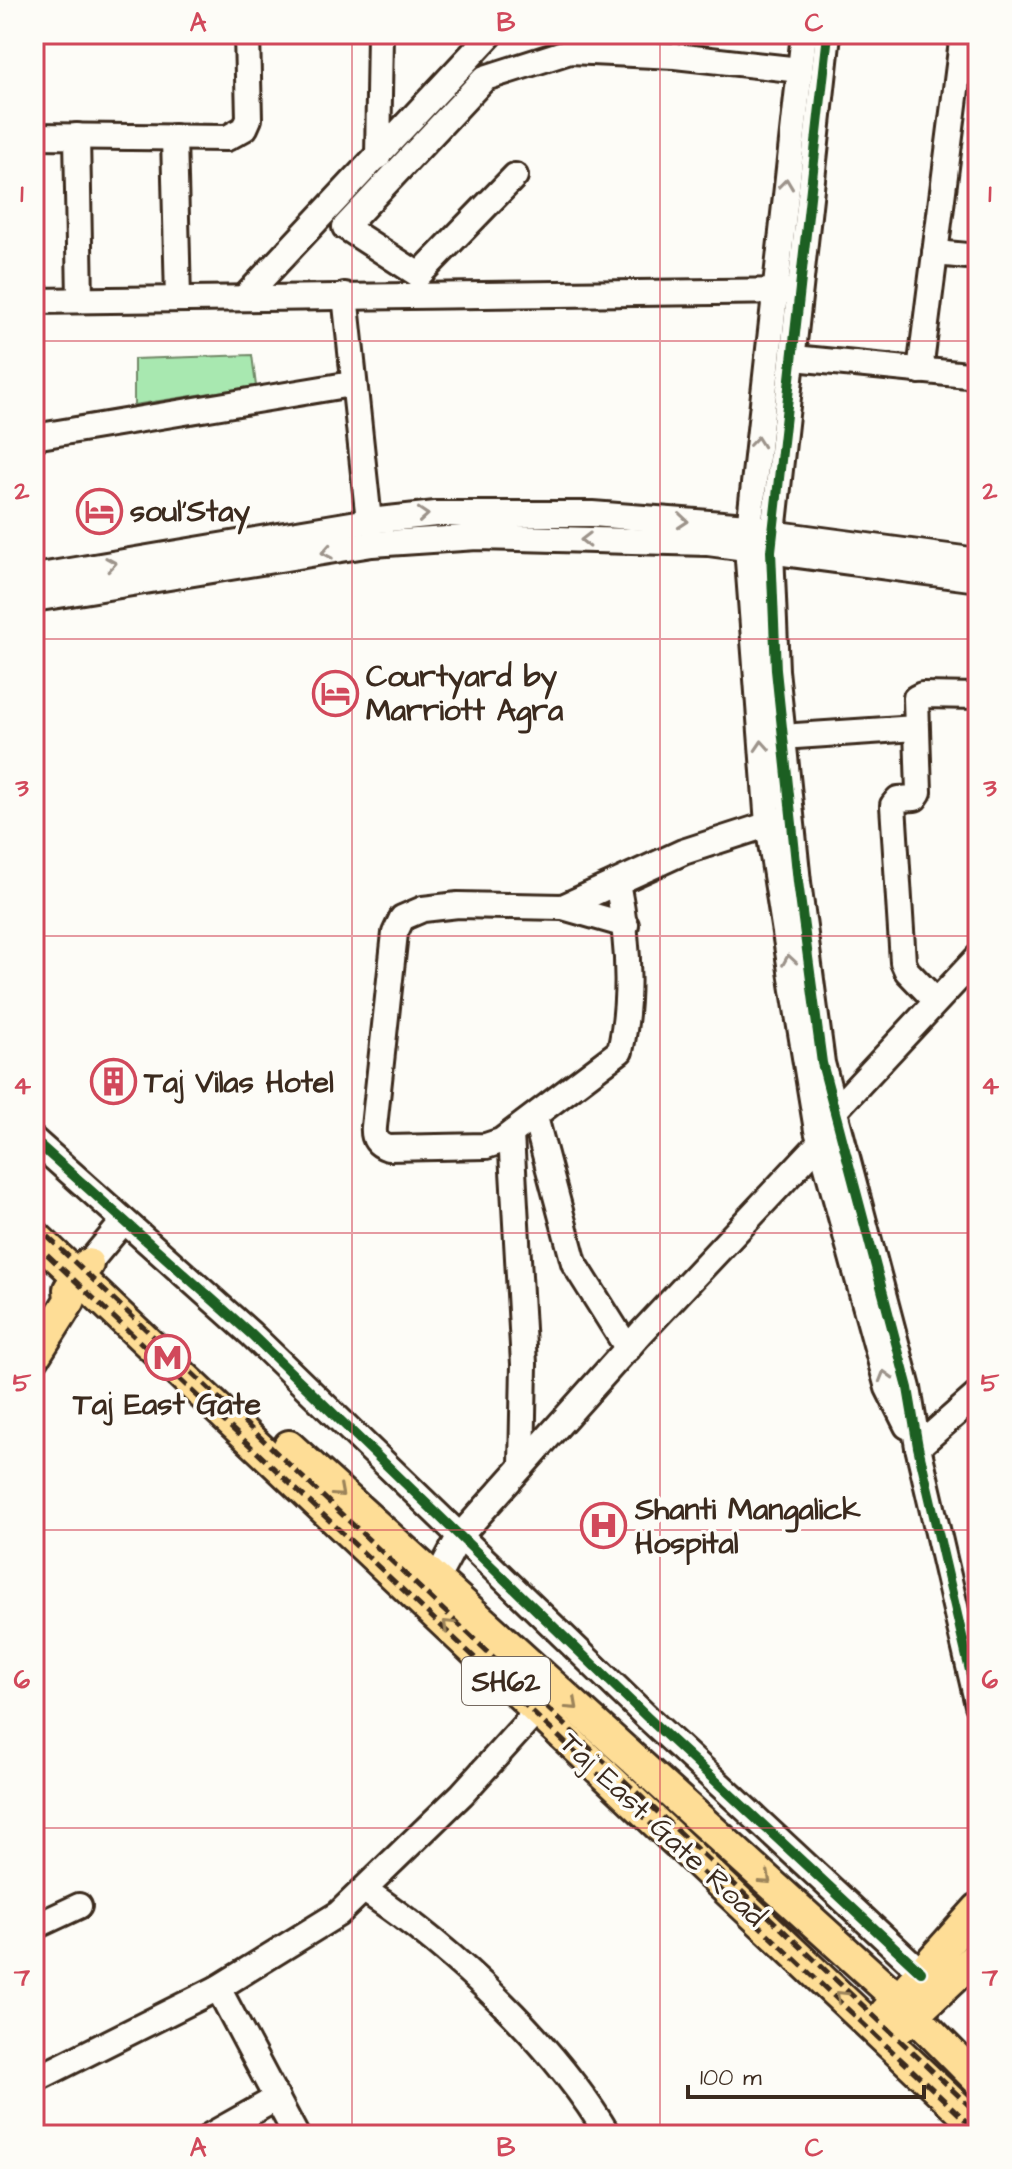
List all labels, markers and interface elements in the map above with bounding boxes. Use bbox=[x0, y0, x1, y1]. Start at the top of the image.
text: A bbox=[190, 5, 207, 41]
text: B bbox=[497, 5, 516, 41]
text: C bbox=[805, 5, 824, 41]
text: 1 bbox=[20, 176, 24, 212]
text: 1 bbox=[988, 176, 992, 212]
one-way arrow bbox=[777, 177, 794, 191]
one-way arrow bbox=[748, 435, 765, 448]
text: 2 bbox=[14, 473, 30, 509]
text: 2 bbox=[982, 473, 998, 509]
hotel icon: soul'Stay bbox=[75, 487, 123, 535]
place label: soul'Stay bbox=[130, 491, 250, 535]
one-way arrow bbox=[417, 507, 430, 524]
one-way arrow bbox=[677, 512, 690, 529]
one-way arrow bbox=[579, 531, 592, 549]
one-way arrow bbox=[320, 542, 333, 559]
one-way arrow bbox=[104, 556, 118, 573]
place label: Courtyard by Marriott Agra bbox=[366, 656, 564, 734]
hotel icon: Courtyard by Marriott Agra bbox=[311, 669, 359, 717]
one-way arrow bbox=[754, 739, 771, 752]
text: 3 bbox=[14, 770, 29, 806]
text: 3 bbox=[982, 770, 997, 806]
one-way arrow bbox=[781, 953, 798, 967]
building icon: Taj Vilas Hotel bbox=[89, 1058, 137, 1106]
place label: Taj Vilas Hotel bbox=[143, 1062, 334, 1104]
text: 4 bbox=[13, 1068, 31, 1104]
text: 4 bbox=[981, 1068, 999, 1104]
metro station icon: Taj East Gate bbox=[143, 1334, 191, 1382]
text: 5 bbox=[13, 1365, 32, 1401]
text: 5 bbox=[981, 1365, 1000, 1401]
one-way arrow bbox=[878, 1370, 894, 1384]
place label: Taj East Gate bbox=[72, 1384, 261, 1426]
one-way arrow bbox=[330, 1483, 345, 1497]
place label: Shanti Mangalick Hospital bbox=[634, 1489, 861, 1566]
hospital icon: Shanti Mangalick Hospital bbox=[580, 1502, 628, 1550]
one-way arrow bbox=[442, 1621, 457, 1635]
road number: SH62 bbox=[462, 1657, 550, 1705]
text: 6 bbox=[14, 1662, 31, 1698]
text: 6 bbox=[982, 1662, 999, 1698]
one-way arrow bbox=[564, 1695, 579, 1709]
street label: Taj East Gate Road bbox=[550, 1723, 775, 1937]
one-way arrow bbox=[757, 1870, 771, 1885]
text: 7 bbox=[13, 1959, 30, 1995]
text: 7 bbox=[981, 1959, 998, 1995]
one-way arrow bbox=[835, 1991, 850, 2005]
scale bar bbox=[688, 2049, 924, 2099]
text: 100 m bbox=[700, 2061, 762, 2095]
text: A bbox=[190, 2130, 207, 2166]
text: B bbox=[497, 2130, 516, 2166]
text: C bbox=[805, 2130, 824, 2166]

